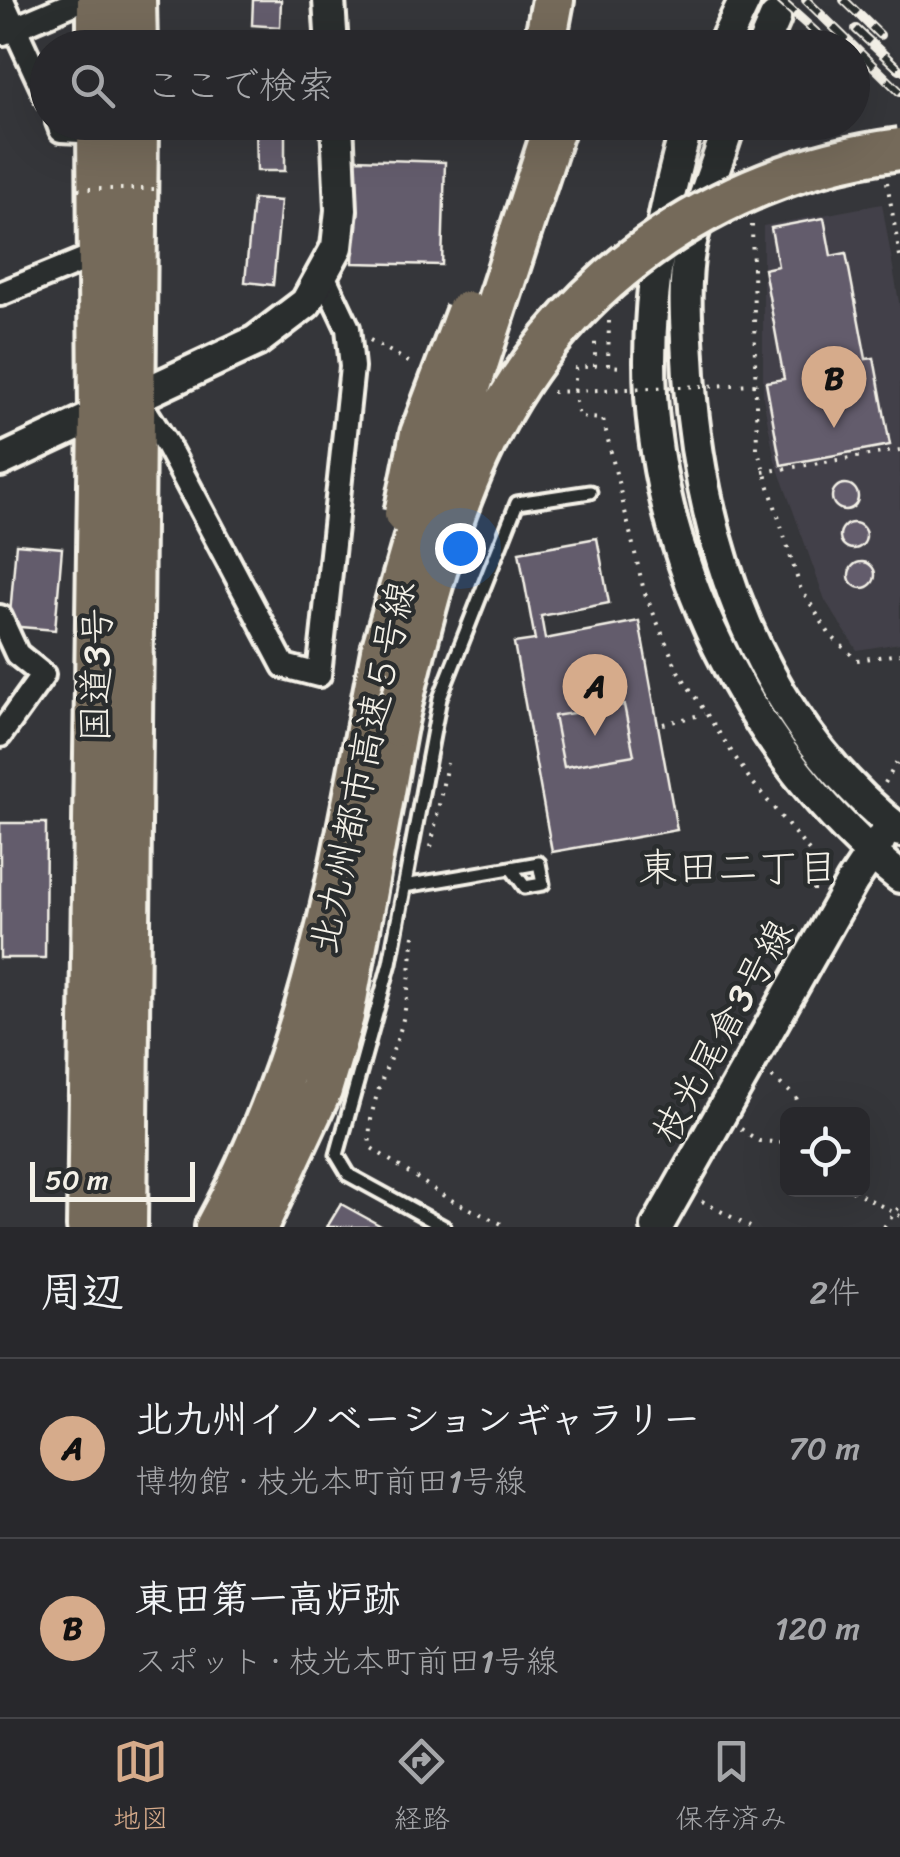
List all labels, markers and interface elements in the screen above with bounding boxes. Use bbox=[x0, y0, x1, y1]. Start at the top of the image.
search box bbox=[30, 30, 870, 140]
text: ここで検索 bbox=[145, 52, 335, 119]
icon: search bbox=[65, 58, 120, 113]
pin: B bbox=[802, 346, 866, 428]
your location bbox=[435, 523, 486, 574]
street label: 北九州都市高速５号線 bbox=[290, 574, 435, 960]
street label: 国道3号 bbox=[62, 607, 131, 743]
pin: A bbox=[562, 654, 628, 736]
district label: 東田二丁目 bbox=[638, 832, 838, 903]
street label: 枝光尾倉3号線 bbox=[633, 906, 812, 1156]
map controls bbox=[780, 1107, 870, 1197]
button: locate bbox=[780, 1107, 870, 1197]
text: 50 m bbox=[45, 1155, 109, 1204]
scale bar bbox=[30, 1157, 195, 1202]
text: 周辺 bbox=[40, 1255, 124, 1329]
text: 2件 bbox=[810, 1264, 860, 1321]
text: 北九州イノベーションギャラリー bbox=[135, 1386, 700, 1453]
text: A bbox=[62, 1420, 83, 1477]
text: 70 m bbox=[789, 1420, 860, 1477]
text: 博物館 · 枝光本町前田1号線 bbox=[135, 1453, 526, 1510]
text: 東田第一高炉跡 bbox=[135, 1566, 401, 1633]
text: B bbox=[62, 1600, 83, 1657]
text: 120 m bbox=[775, 1600, 860, 1657]
text: スポット · 枝光本町前田1号線 bbox=[135, 1633, 558, 1690]
tab: 地図 bbox=[113, 1734, 169, 1843]
tab: 経路 bbox=[394, 1734, 450, 1843]
tab: 保存済み bbox=[675, 1734, 787, 1843]

